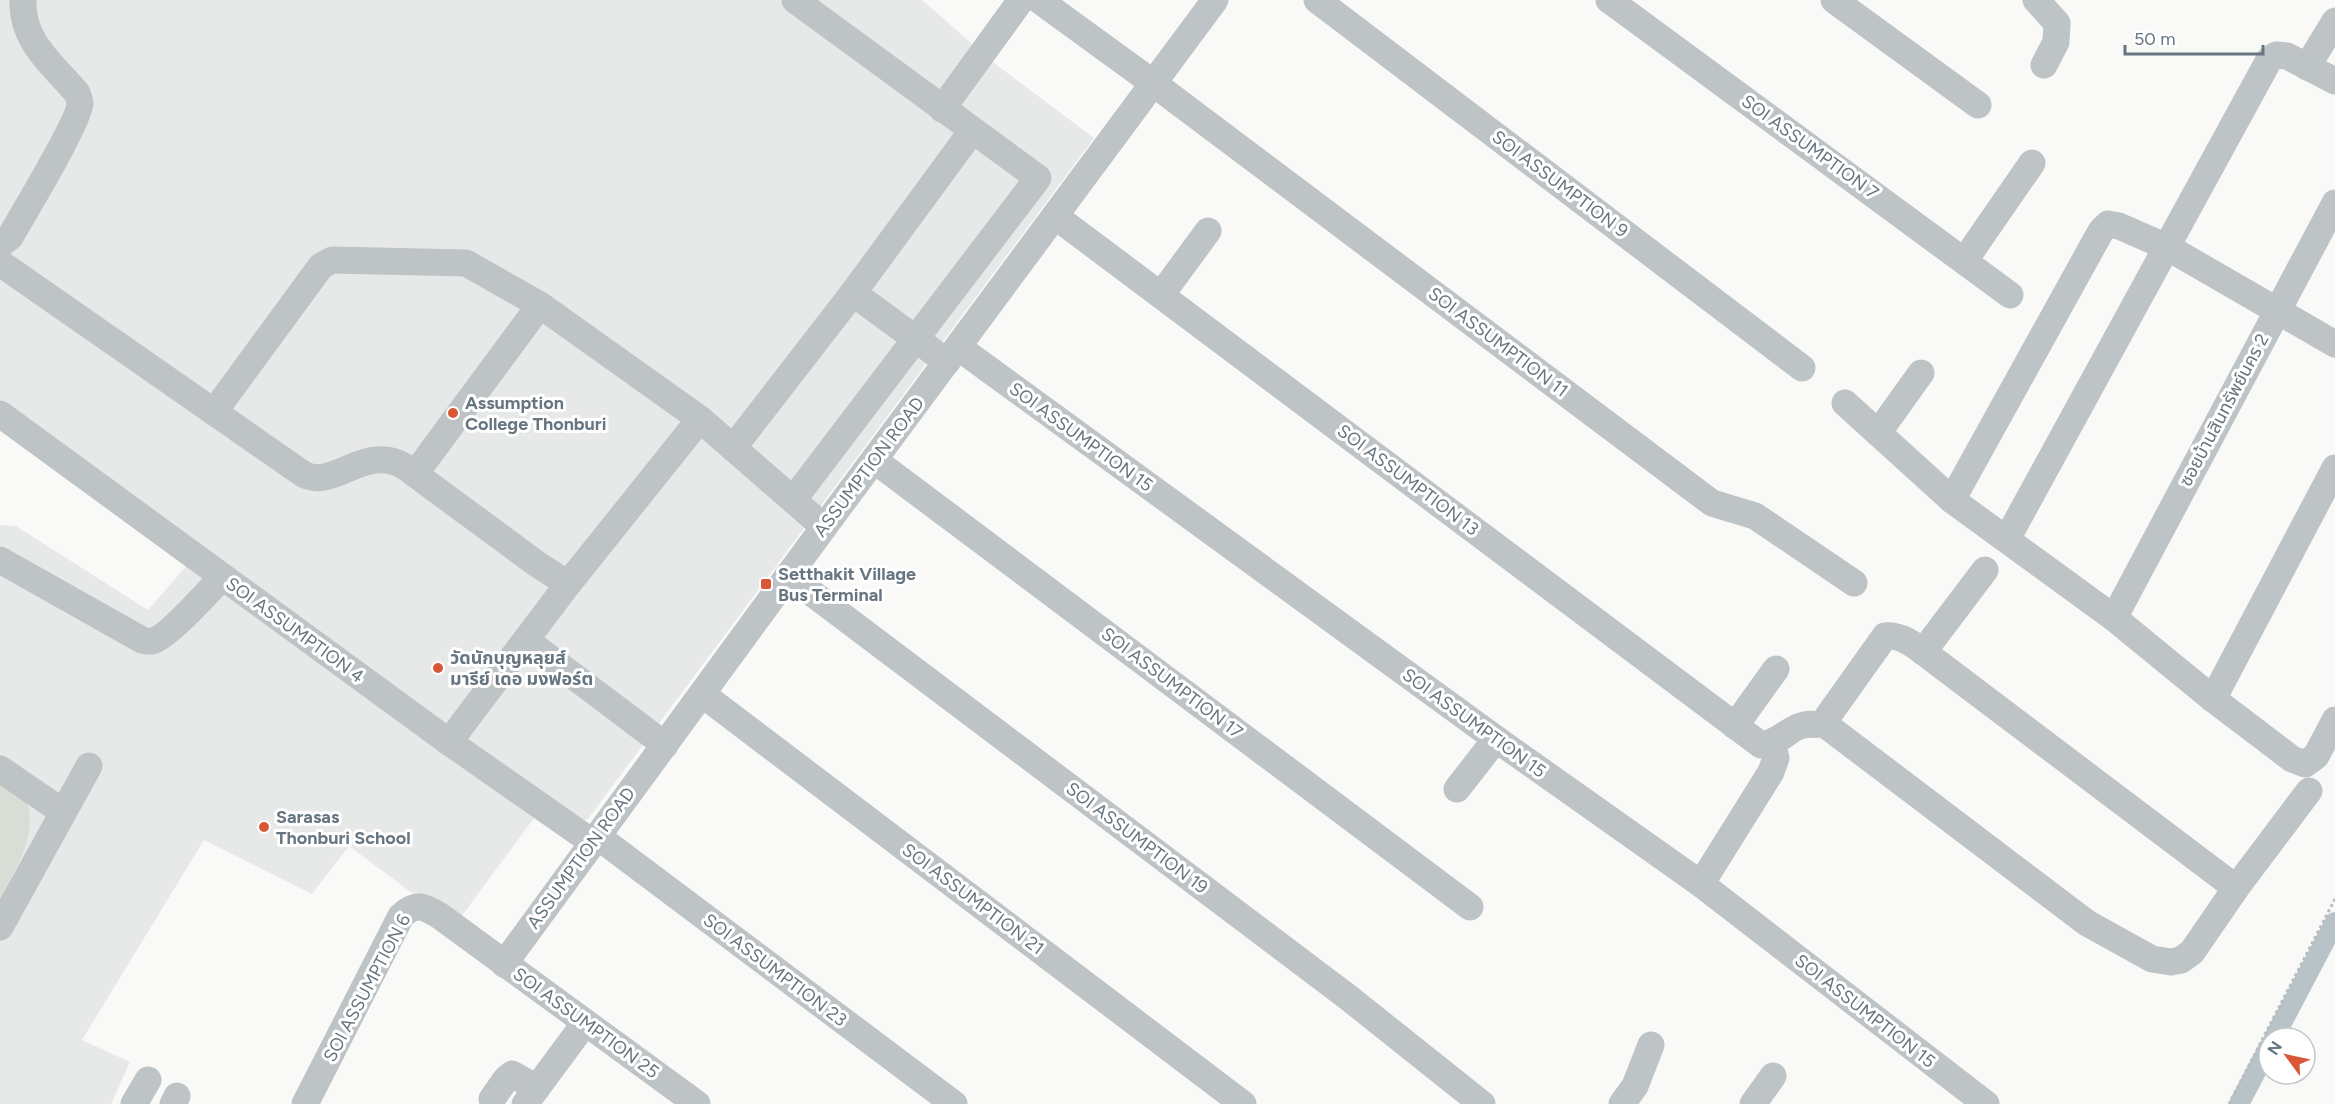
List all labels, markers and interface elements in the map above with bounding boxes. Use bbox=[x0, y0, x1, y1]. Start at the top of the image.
scale bar bbox=[2125, 18, 2263, 56]
text: 50 m bbox=[2134, 28, 2176, 50]
street label: SOI ASSUMPTION 7 bbox=[1737, 90, 1883, 204]
street label: SOI ASSUMPTION 9 bbox=[1488, 126, 1632, 242]
street label: SOI ASSUMPTION 11 bbox=[1424, 282, 1572, 402]
street label: ซอยบ้านสินทรัพย์นคร 2 bbox=[2174, 330, 2274, 490]
street label: SOI ASSUMPTION 15 bbox=[1005, 378, 1157, 496]
place label: Assumption College Thonburi bbox=[465, 392, 606, 435]
street label: ASSUMPTION ROAD bbox=[809, 393, 929, 541]
marker: Assumption College Thonburi bbox=[446, 406, 460, 420]
street label: SOI ASSUMPTION 13 bbox=[1333, 420, 1483, 540]
place label: Setthakit Village Bus Terminal bbox=[778, 563, 916, 606]
street label: SOI ASSUMPTION 4 bbox=[222, 573, 368, 687]
marker: Setthakit Village Bus Terminal bbox=[759, 577, 773, 591]
street label: SOI ASSUMPTION 17 bbox=[1097, 623, 1247, 744]
place label: วัดนักบุญหลุยส์ มารีย์ เดอ มงฟอร์ต bbox=[450, 647, 593, 690]
marker: วัดนักบุญหลุยส์ มารีย์ เดอ มงฟอร์ต bbox=[431, 661, 445, 675]
street label: SOI ASSUMPTION 15 bbox=[1398, 664, 1550, 782]
street label: SOI ASSUMPTION 19 bbox=[1062, 778, 1212, 898]
street label: ASSUMPTION ROAD bbox=[522, 783, 640, 933]
place label: Sarasas Thonburi School bbox=[276, 806, 411, 849]
marker: Sarasas Thonburi School bbox=[257, 820, 271, 834]
street label: SOI ASSUMPTION 21 bbox=[898, 839, 1048, 959]
street label: SOI ASSUMPTION 23 bbox=[699, 909, 851, 1031]
street label: SOI ASSUMPTION 6 bbox=[319, 910, 415, 1066]
street label: SOI ASSUMPTION 15 bbox=[1790, 949, 1940, 1073]
street label: SOI ASSUMPTION 25 bbox=[509, 963, 663, 1083]
north arrow bbox=[2257, 1026, 2317, 1086]
text: N bbox=[2264, 1038, 2286, 1058]

